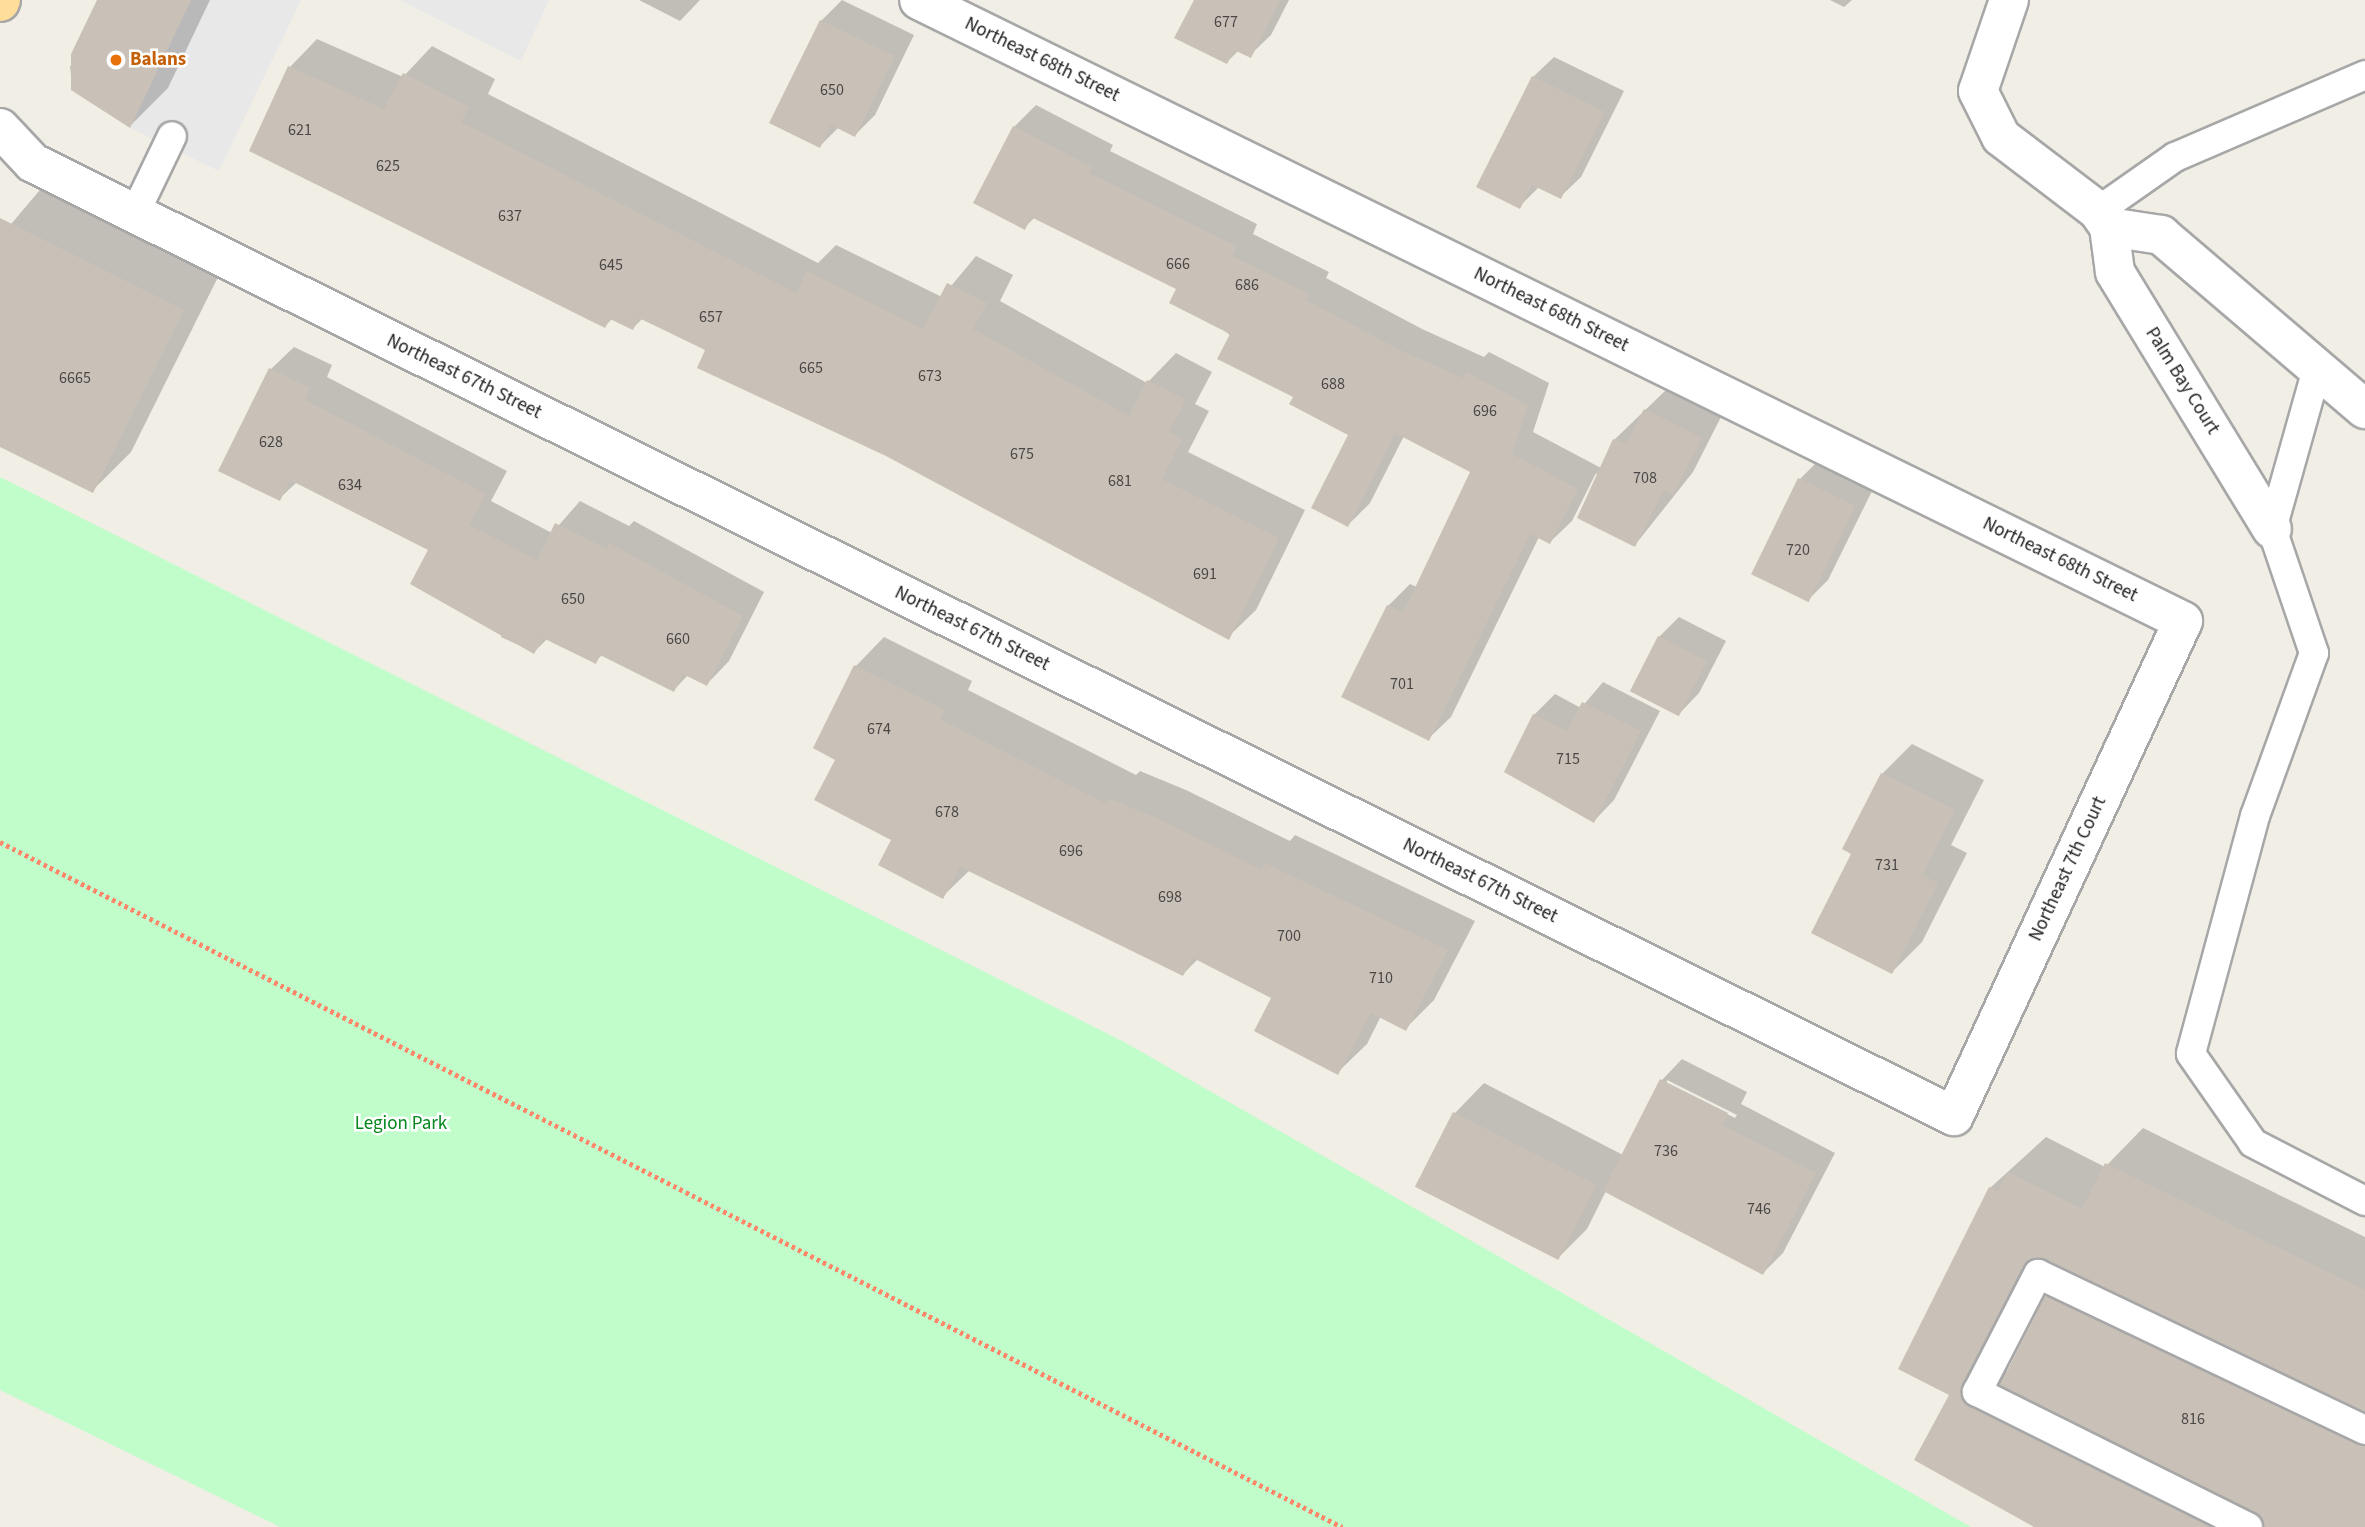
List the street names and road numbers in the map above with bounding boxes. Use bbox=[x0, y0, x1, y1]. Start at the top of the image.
street label: Northeast 68th Street bbox=[961, 13, 1123, 107]
street label: Northeast 68th Street bbox=[1470, 263, 1632, 357]
street label: Palm Bay Court bbox=[2140, 323, 2224, 439]
street label: Northeast 67th Street bbox=[383, 330, 545, 424]
street label: Northeast 68th Street bbox=[1979, 513, 2141, 607]
street label: Northeast 67th Street bbox=[891, 582, 1053, 676]
street label: Northeast 7th Court bbox=[2024, 793, 2112, 945]
street label: Northeast 67th Street bbox=[1399, 834, 1561, 928]

